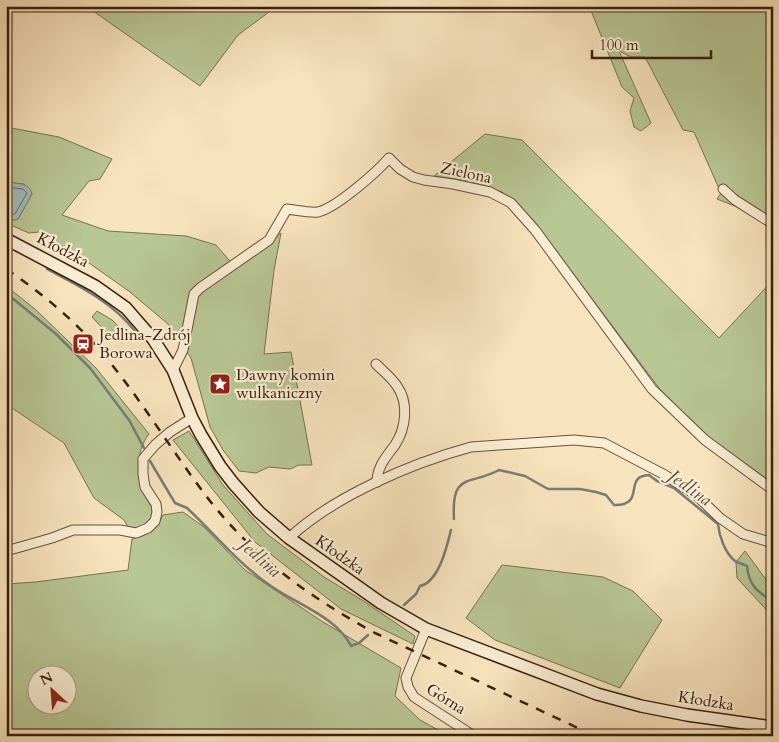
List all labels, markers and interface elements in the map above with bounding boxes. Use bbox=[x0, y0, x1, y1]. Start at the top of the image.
scale bar bbox=[592, 28, 710, 60]
text: 100 m bbox=[599, 35, 639, 55]
street label: Zielona bbox=[438, 157, 494, 189]
street label: Kłodzka bbox=[33, 227, 93, 273]
place label: Jedlina-Zdrój Borowa bbox=[97, 324, 191, 364]
station icon: Jedlina-Zdrój Borowa bbox=[71, 332, 95, 356]
place label: Dawny komin wulkaniczny bbox=[236, 364, 335, 404]
place icon: Dawny komin wulkaniczny bbox=[208, 372, 232, 396]
water label: Jedlina bbox=[660, 461, 717, 512]
water label: Jedlina bbox=[231, 530, 286, 583]
street label: Kłodzka bbox=[311, 530, 369, 580]
north arrow bbox=[28, 664, 78, 714]
text: N bbox=[37, 668, 56, 690]
street label: Górna bbox=[422, 678, 470, 720]
street label: Kłodzka bbox=[677, 686, 736, 716]

